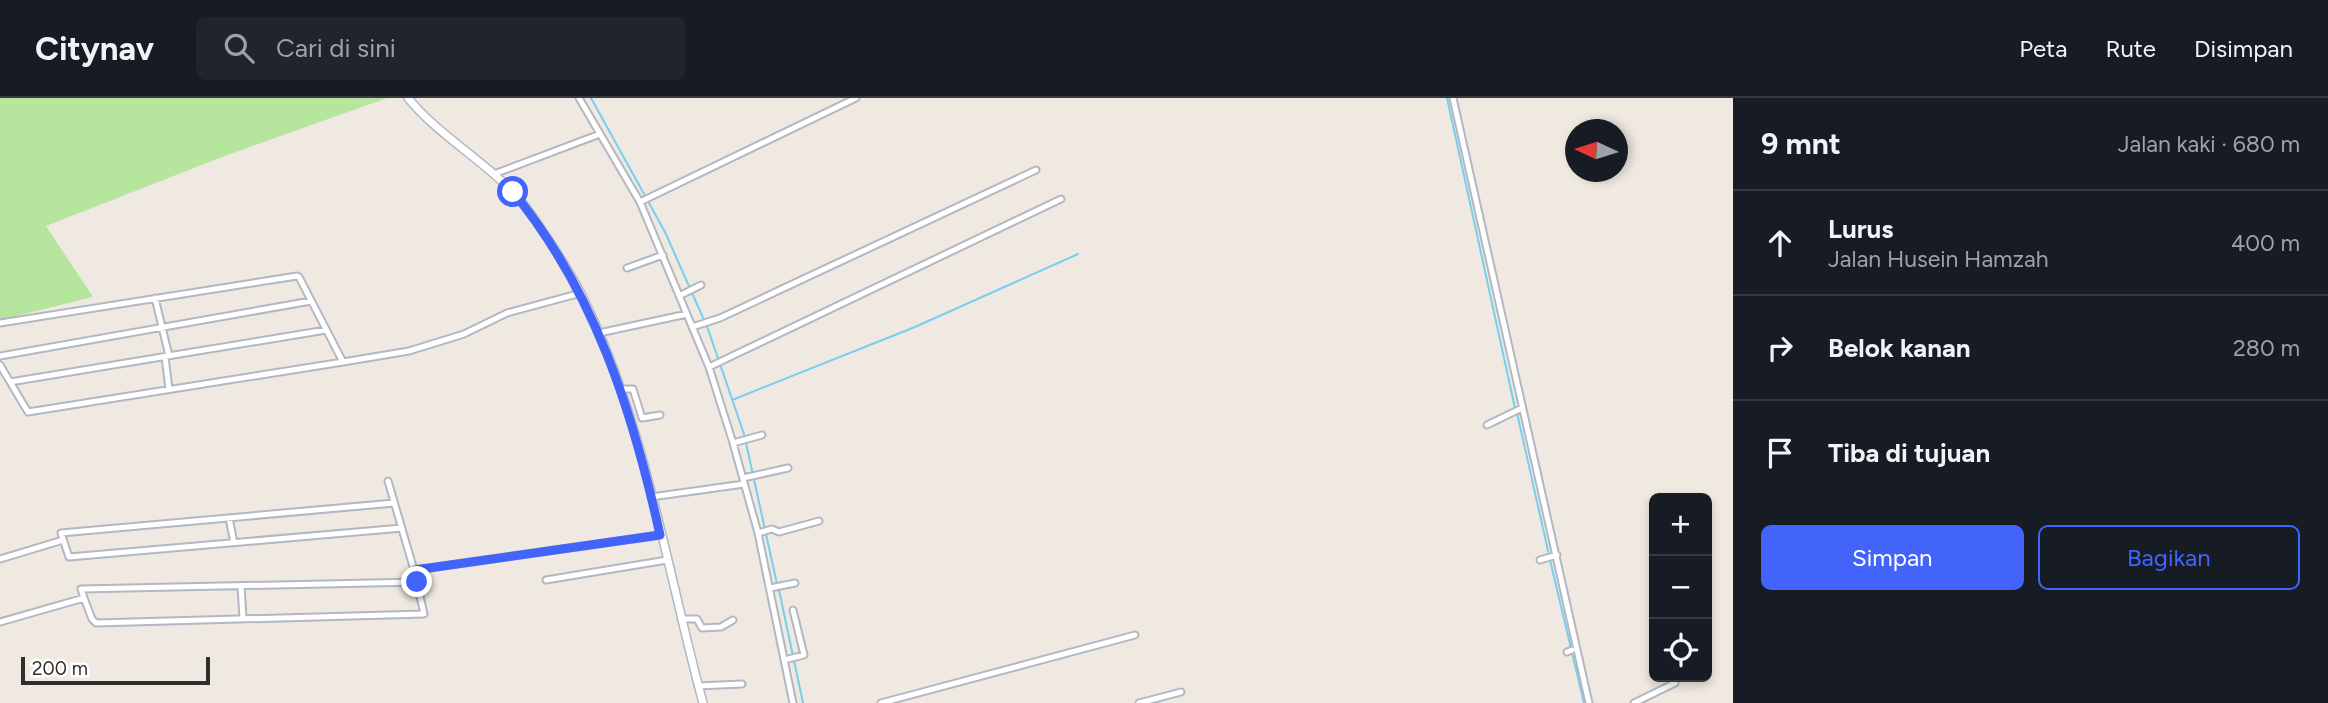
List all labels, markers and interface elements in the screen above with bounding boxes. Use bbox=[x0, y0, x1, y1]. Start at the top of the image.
search box bbox=[196, 17, 686, 80]
text: Citynav bbox=[35, 29, 154, 68]
icon: search bbox=[220, 29, 258, 67]
text: Cari di sini bbox=[276, 32, 396, 64]
text: Peta bbox=[2019, 34, 2067, 63]
text: Rute bbox=[2105, 34, 2156, 63]
text: Disimpan bbox=[2194, 34, 2293, 63]
north arrow bbox=[1565, 119, 1628, 182]
text: 9 mnt bbox=[1761, 125, 1841, 162]
text: Jalan kaki · 680 m bbox=[2118, 130, 2300, 158]
route start bbox=[497, 176, 528, 207]
text: Lurus bbox=[1828, 213, 1893, 245]
icon: ahead bbox=[1761, 224, 1799, 262]
text: 400 m bbox=[2231, 229, 2300, 257]
text: Jalan Husein Hamzah bbox=[1828, 245, 2049, 273]
icon: right bbox=[1761, 329, 1799, 367]
text: Belok kanan bbox=[1828, 332, 1971, 364]
text: 280 m bbox=[2233, 334, 2300, 362]
icon: arrive bbox=[1761, 434, 1799, 472]
text: Tiba di tujuan bbox=[1828, 437, 1990, 469]
map controls bbox=[1649, 493, 1712, 682]
button: + bbox=[1649, 493, 1712, 556]
button: Simpan bbox=[1761, 525, 2024, 590]
button: Bagikan bbox=[2038, 525, 2300, 590]
button: − bbox=[1649, 556, 1712, 619]
route end bbox=[401, 566, 432, 597]
button: locate bbox=[1649, 619, 1712, 682]
scale bar bbox=[21, 654, 210, 686]
text: 200 m bbox=[32, 657, 88, 680]

